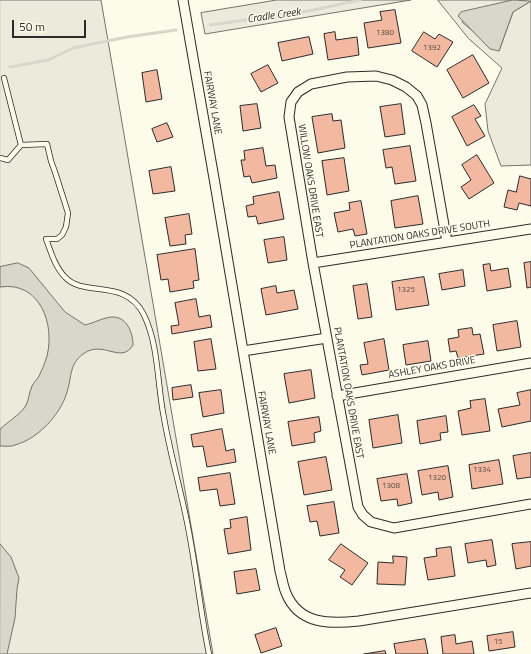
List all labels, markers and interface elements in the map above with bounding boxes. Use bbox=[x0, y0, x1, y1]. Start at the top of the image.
water label: Cradle Creek bbox=[247, 6, 301, 26]
scale bar bbox=[14, 12, 88, 38]
text: 50 m bbox=[19, 17, 45, 36]
house number: 1380 bbox=[376, 28, 394, 38]
house number: 1392 bbox=[423, 43, 441, 53]
street label: FAIRWAY LANE bbox=[201, 70, 223, 136]
street label: WILLOW OAKS DRIVE EAST bbox=[295, 123, 325, 239]
street label: PLANTATION OAKS DRIVE SOUTH bbox=[349, 218, 491, 252]
house number: 1325 bbox=[397, 285, 415, 295]
street label: PLANTATION OAKS DRIVE EAST bbox=[331, 326, 365, 460]
street label: ASHLEY OAKS DRIVE bbox=[388, 354, 476, 382]
street label: FAIRWAY LANE bbox=[255, 390, 277, 456]
house number: 1334 bbox=[473, 465, 491, 475]
house number: 1320 bbox=[428, 473, 446, 483]
house number: 1308 bbox=[382, 481, 400, 491]
house number: 15 bbox=[494, 637, 502, 647]

